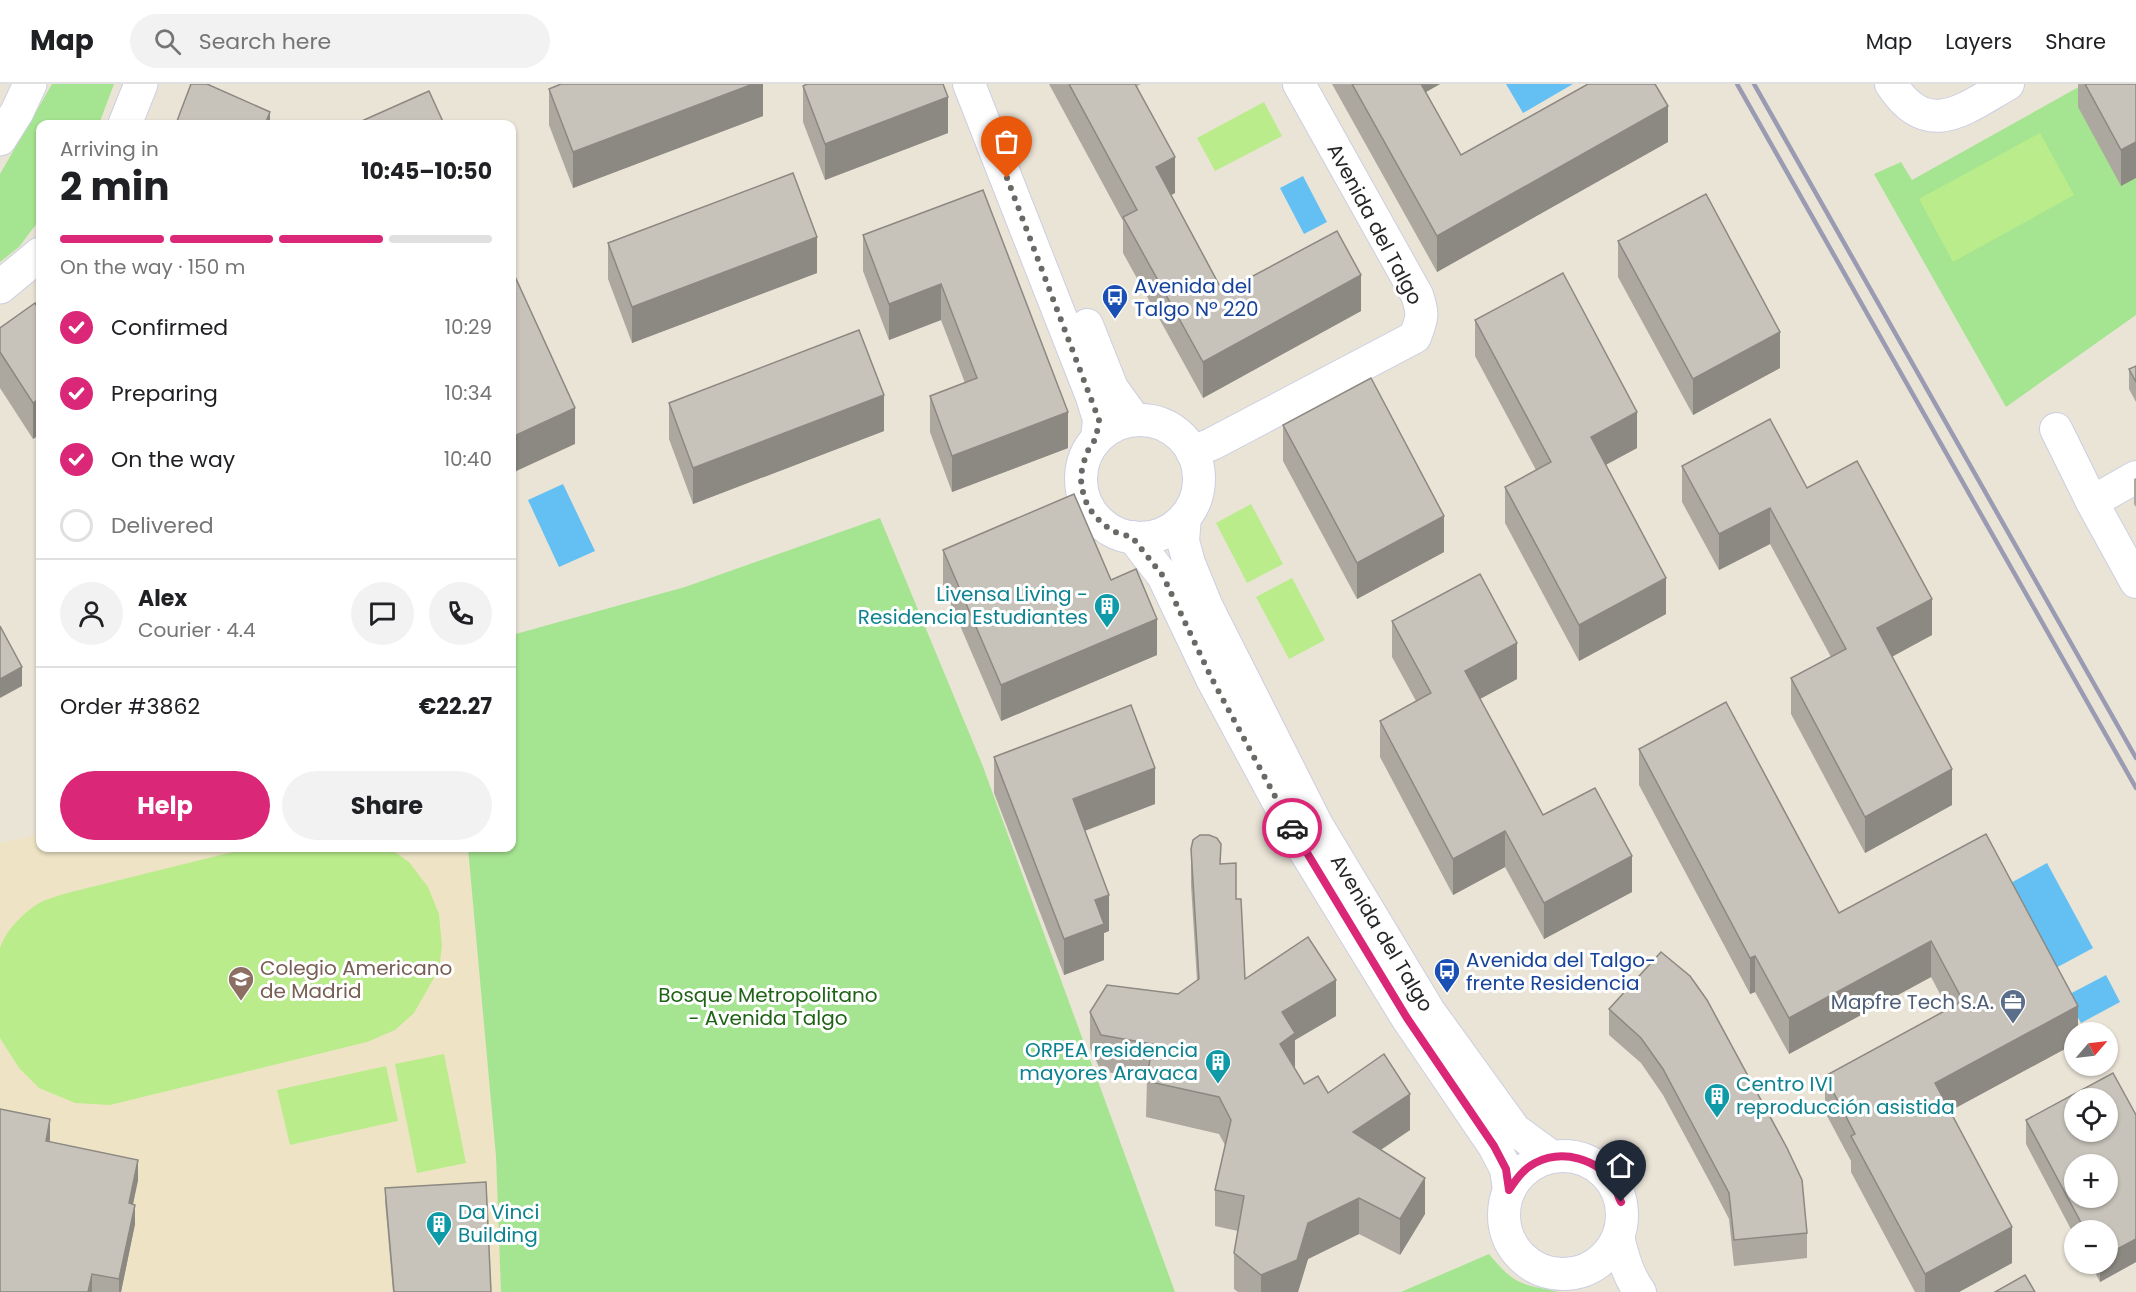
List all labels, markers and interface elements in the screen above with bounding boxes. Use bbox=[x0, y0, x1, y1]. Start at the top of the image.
search box bbox=[130, 14, 550, 68]
text: Map bbox=[30, 21, 94, 60]
icon: search bbox=[151, 25, 184, 58]
text: Search here bbox=[199, 26, 331, 57]
text: Map bbox=[1866, 27, 1912, 56]
text: Layers bbox=[1945, 27, 2012, 56]
text: Share bbox=[2045, 27, 2106, 56]
pin bbox=[981, 116, 1032, 178]
icon: bag bbox=[990, 125, 1023, 158]
text: Arriving in bbox=[60, 135, 159, 163]
street label: Avenida del Talgo bbox=[1321, 138, 1429, 310]
text: 10:45–10:50 bbox=[361, 156, 492, 187]
text: 2 min bbox=[60, 159, 170, 214]
text: On the way · 150 m bbox=[60, 253, 245, 281]
place label: Avenida del Talgo Nº 220 bbox=[1134, 272, 1259, 323]
bus stop icon: Avenida del Talgo Nº 220 bbox=[1100, 282, 1130, 320]
icon: check bbox=[60, 311, 93, 344]
text: Confirmed bbox=[111, 312, 228, 343]
text: 10:29 bbox=[445, 313, 492, 341]
icon: check bbox=[60, 377, 93, 410]
text: Preparing bbox=[111, 378, 218, 409]
text: 10:34 bbox=[444, 379, 492, 407]
icon: check bbox=[60, 443, 93, 476]
text: On the way bbox=[111, 444, 235, 475]
text: 10:40 bbox=[444, 445, 492, 473]
text: Delivered bbox=[111, 510, 214, 541]
place label: Livensa Living - Residencia Estudiantes bbox=[858, 580, 1088, 631]
button: person bbox=[60, 582, 123, 645]
button: chat bbox=[351, 582, 414, 645]
button: phone bbox=[429, 582, 492, 645]
text: Alex bbox=[138, 583, 187, 614]
building icon: Livensa Living - Residencia Estudiantes bbox=[1092, 591, 1122, 629]
text: Courier · 4.4 bbox=[138, 616, 256, 644]
text: Order #3862 bbox=[60, 691, 200, 722]
text: €22.27 bbox=[419, 691, 492, 722]
button: Help bbox=[60, 771, 270, 840]
button: Share bbox=[282, 771, 492, 840]
courier bbox=[1262, 798, 1322, 858]
icon: car bbox=[1276, 812, 1309, 845]
street label: Avenida del Talgo bbox=[1324, 849, 1440, 1017]
place label: Avenida del Talgo- frente Residencia bbox=[1466, 946, 1656, 997]
place label: Colegio Americano de Madrid bbox=[260, 954, 452, 1005]
bus stop icon: Avenida del Talgo- frente Residencia bbox=[1432, 956, 1462, 994]
school or university icon: Colegio Americano de Madrid bbox=[226, 964, 256, 1002]
park label: Bosque Metropolitano - Avenida Talgo bbox=[658, 981, 878, 1032]
office icon: Mapfre Tech S.A. bbox=[1998, 987, 2028, 1025]
place label: Mapfre Tech S.A. bbox=[1831, 988, 1994, 1016]
north arrow bbox=[2064, 1022, 2118, 1076]
map controls bbox=[2064, 1022, 2118, 1274]
place label: ORPEA residencia mayores Aravaca bbox=[1019, 1036, 1198, 1087]
building icon: ORPEA residencia mayores Aravaca bbox=[1203, 1047, 1233, 1085]
place label: Centro IVI reproducción asistida bbox=[1736, 1070, 1955, 1121]
building icon: Centro IVI reproducción asistida bbox=[1702, 1081, 1732, 1119]
button: locate bbox=[2064, 1088, 2118, 1142]
pin bbox=[1595, 1140, 1646, 1202]
icon: home bbox=[1604, 1149, 1637, 1182]
button: + bbox=[2064, 1154, 2118, 1208]
place label: Da Vinci Building bbox=[458, 1198, 539, 1249]
building icon: Da Vinci Building bbox=[424, 1209, 454, 1247]
button: − bbox=[2064, 1220, 2118, 1274]

